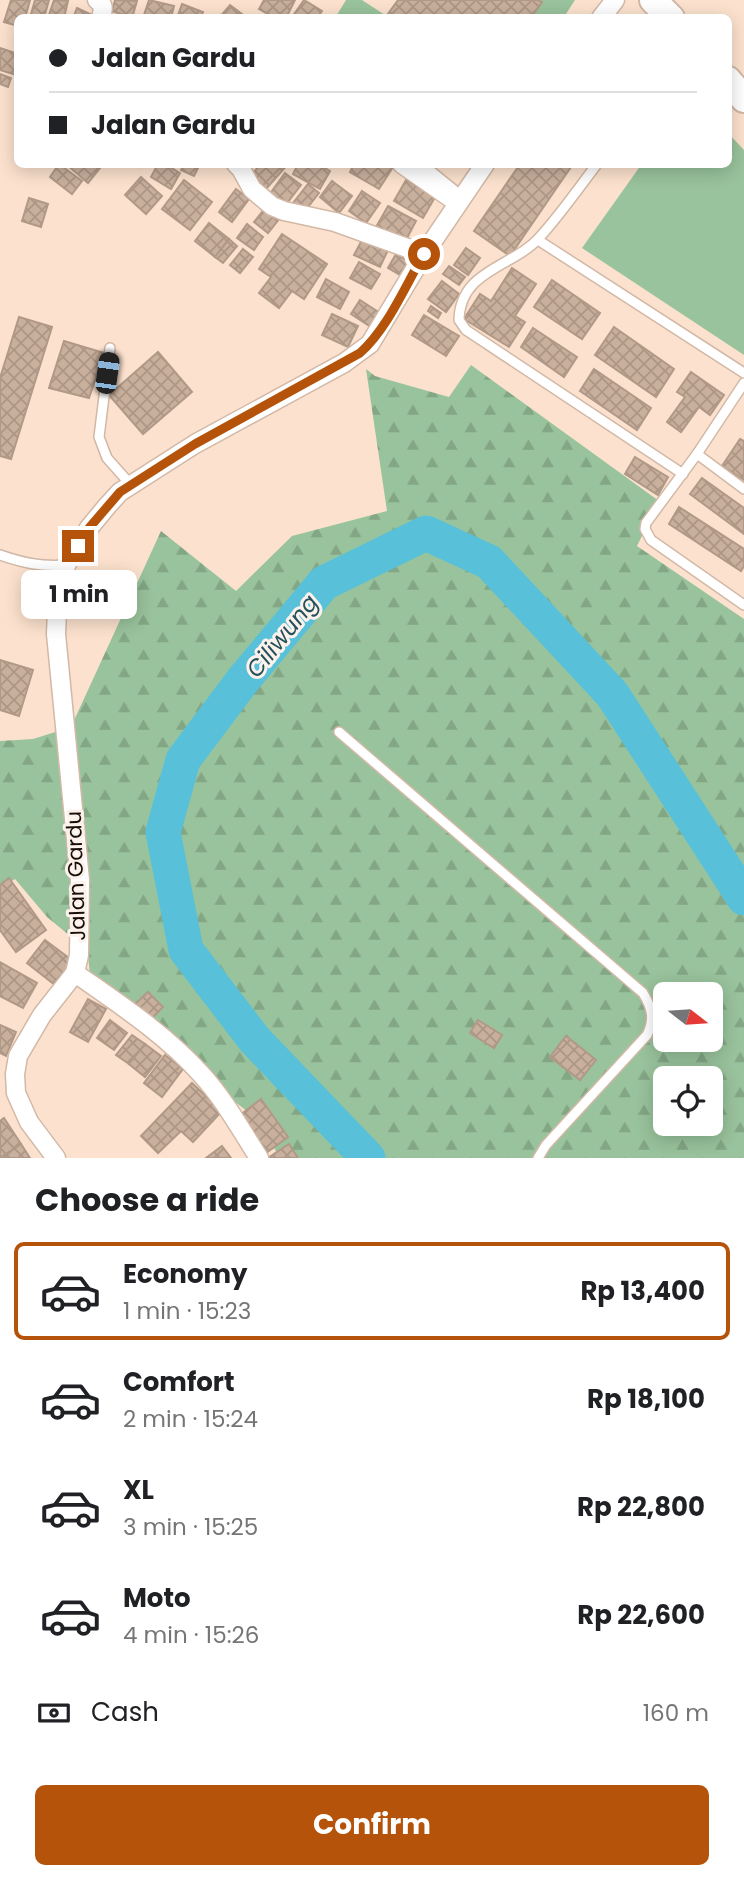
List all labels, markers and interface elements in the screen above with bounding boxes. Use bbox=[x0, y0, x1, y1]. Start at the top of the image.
text: Jalan Gardu bbox=[91, 40, 256, 76]
text: Jalan Gardu bbox=[91, 107, 256, 143]
route start bbox=[408, 238, 440, 270]
car bbox=[94, 351, 121, 395]
route end bbox=[62, 530, 94, 562]
callout: 1 min bbox=[20, 570, 136, 620]
text: 1 min bbox=[49, 578, 109, 610]
water label: Ciliwung bbox=[239, 588, 325, 684]
street label: Jalan Gardu bbox=[59, 811, 92, 941]
north arrow bbox=[653, 982, 723, 1052]
map controls bbox=[653, 982, 723, 1136]
button: locate bbox=[653, 1066, 723, 1136]
text: Choose a ride bbox=[35, 1177, 259, 1222]
text: Economy bbox=[123, 1256, 247, 1292]
icon: car bbox=[39, 1260, 102, 1323]
text: Rp 13,400 bbox=[580, 1273, 705, 1309]
text: 1 min · 15:23 bbox=[123, 1295, 251, 1327]
text: Comfort bbox=[123, 1364, 235, 1400]
icon: car bbox=[39, 1368, 102, 1431]
text: Rp 18,100 bbox=[587, 1381, 705, 1417]
text: 2 min · 15:24 bbox=[123, 1403, 258, 1435]
text: XL bbox=[123, 1472, 154, 1508]
icon: car bbox=[39, 1476, 102, 1539]
text: Rp 22,800 bbox=[577, 1489, 705, 1525]
text: 3 min · 15:25 bbox=[123, 1511, 258, 1543]
text: Moto bbox=[123, 1580, 191, 1616]
icon: car bbox=[39, 1584, 102, 1647]
text: Rp 22,600 bbox=[577, 1597, 705, 1633]
text: 4 min · 15:26 bbox=[123, 1619, 259, 1651]
icon: cash bbox=[35, 1694, 73, 1732]
text: Cash bbox=[91, 1694, 159, 1730]
text: 160 m bbox=[643, 1697, 709, 1729]
button: Confirm bbox=[35, 1785, 709, 1865]

